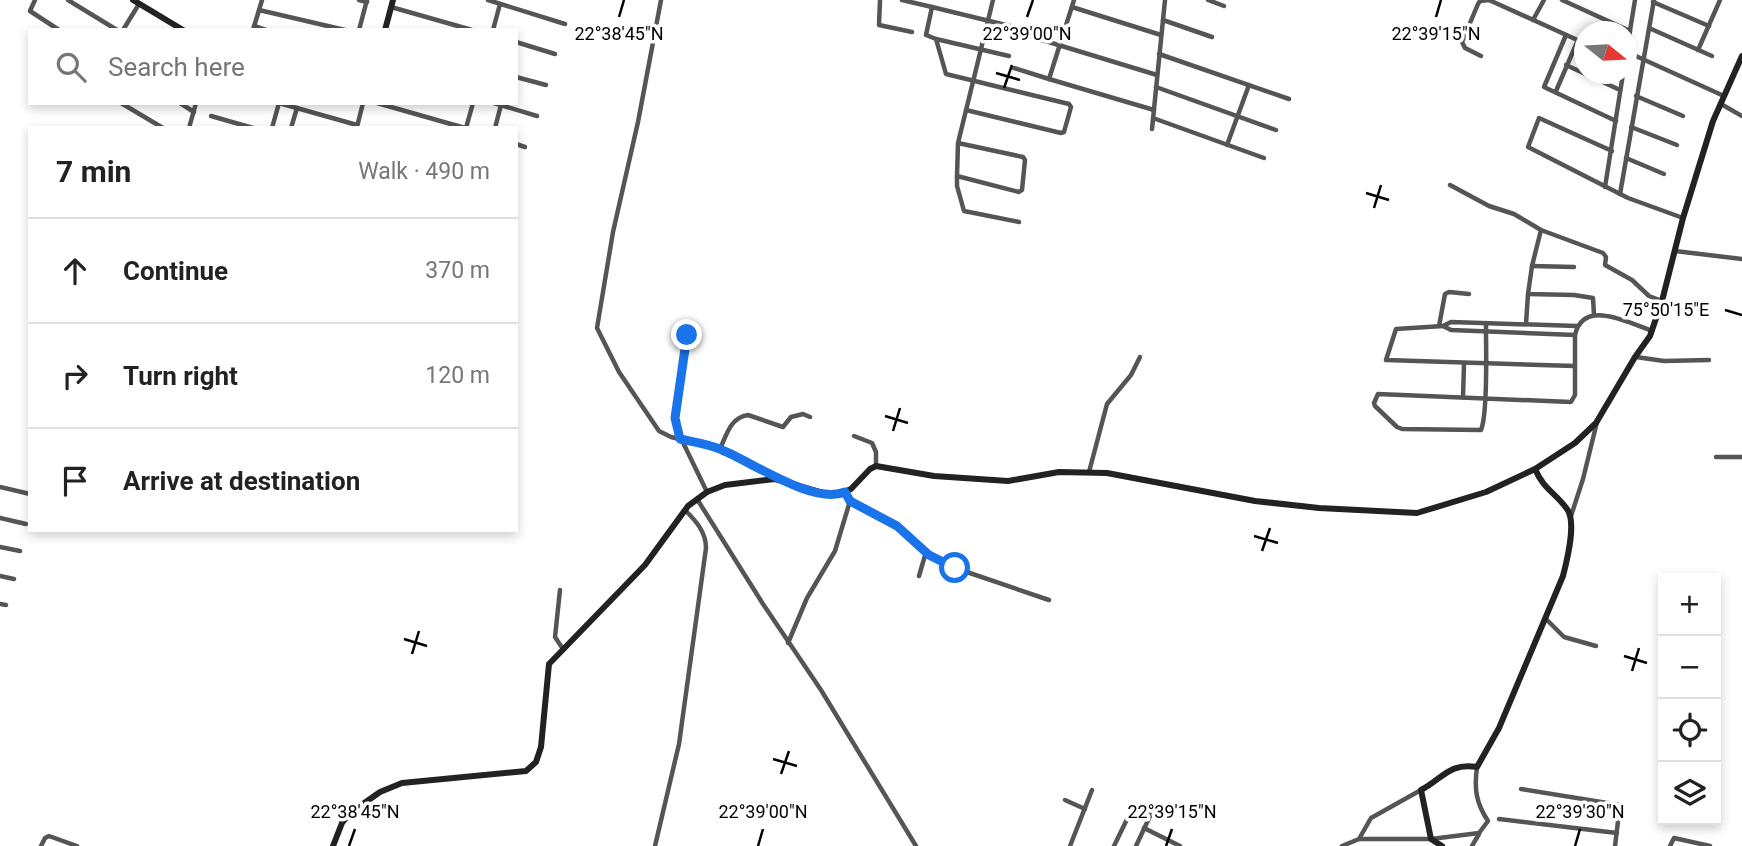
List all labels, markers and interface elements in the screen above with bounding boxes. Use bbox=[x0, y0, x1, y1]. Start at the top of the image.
north arrow bbox=[1574, 21, 1637, 84]
text: 22°38'45"N bbox=[574, 23, 664, 44]
text: 22°39'00"N bbox=[982, 23, 1072, 44]
text: 22°39'15"N bbox=[1391, 23, 1481, 44]
search box bbox=[28, 28, 518, 105]
icon: search bbox=[52, 48, 90, 86]
text: Search here bbox=[108, 52, 245, 82]
text: 7 min bbox=[56, 154, 131, 189]
text: Walk · 490 m bbox=[358, 158, 490, 185]
icon: ahead bbox=[56, 252, 94, 290]
text: Continue bbox=[123, 256, 228, 286]
text: 370 m bbox=[425, 257, 490, 284]
text: 75°50'15"E bbox=[1623, 299, 1709, 320]
route end bbox=[671, 319, 702, 350]
icon: right bbox=[56, 357, 94, 395]
text: Turn right bbox=[123, 361, 238, 391]
text: 120 m bbox=[425, 362, 490, 389]
icon: arrive bbox=[56, 462, 94, 500]
text: Arrive at destination bbox=[123, 466, 360, 496]
route start bbox=[939, 552, 970, 583]
map controls bbox=[1658, 573, 1721, 825]
button: + bbox=[1658, 573, 1721, 636]
button: − bbox=[1658, 636, 1721, 699]
button: locate bbox=[1658, 699, 1721, 762]
button: layers bbox=[1658, 762, 1721, 825]
text: 22°38'45"N bbox=[310, 801, 400, 822]
text: 22°39'00"N bbox=[718, 801, 808, 822]
text: 22°39'15"N bbox=[1127, 801, 1217, 822]
text: 22°39'30"N bbox=[1535, 801, 1625, 822]

